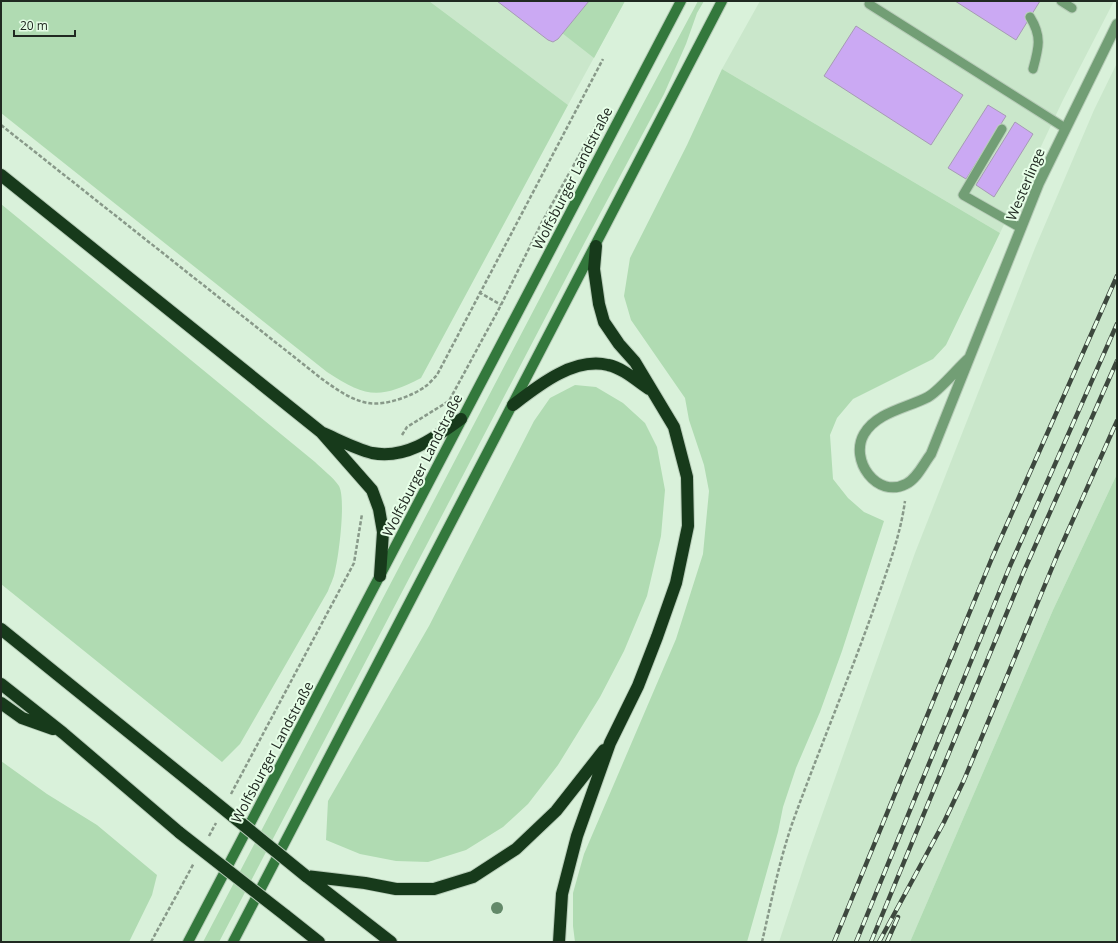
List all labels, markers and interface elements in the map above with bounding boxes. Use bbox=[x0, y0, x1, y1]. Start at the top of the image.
scale bar bbox=[14, 12, 75, 38]
text: 20 m bbox=[20, 17, 48, 34]
street label: Wolfsburger Landstraße bbox=[528, 103, 616, 253]
street label: Westerlinge bbox=[1001, 145, 1049, 223]
street label: Wolfsburger Landstraße bbox=[378, 390, 466, 540]
street label: Wolfsburger Landstraße bbox=[227, 678, 318, 826]

